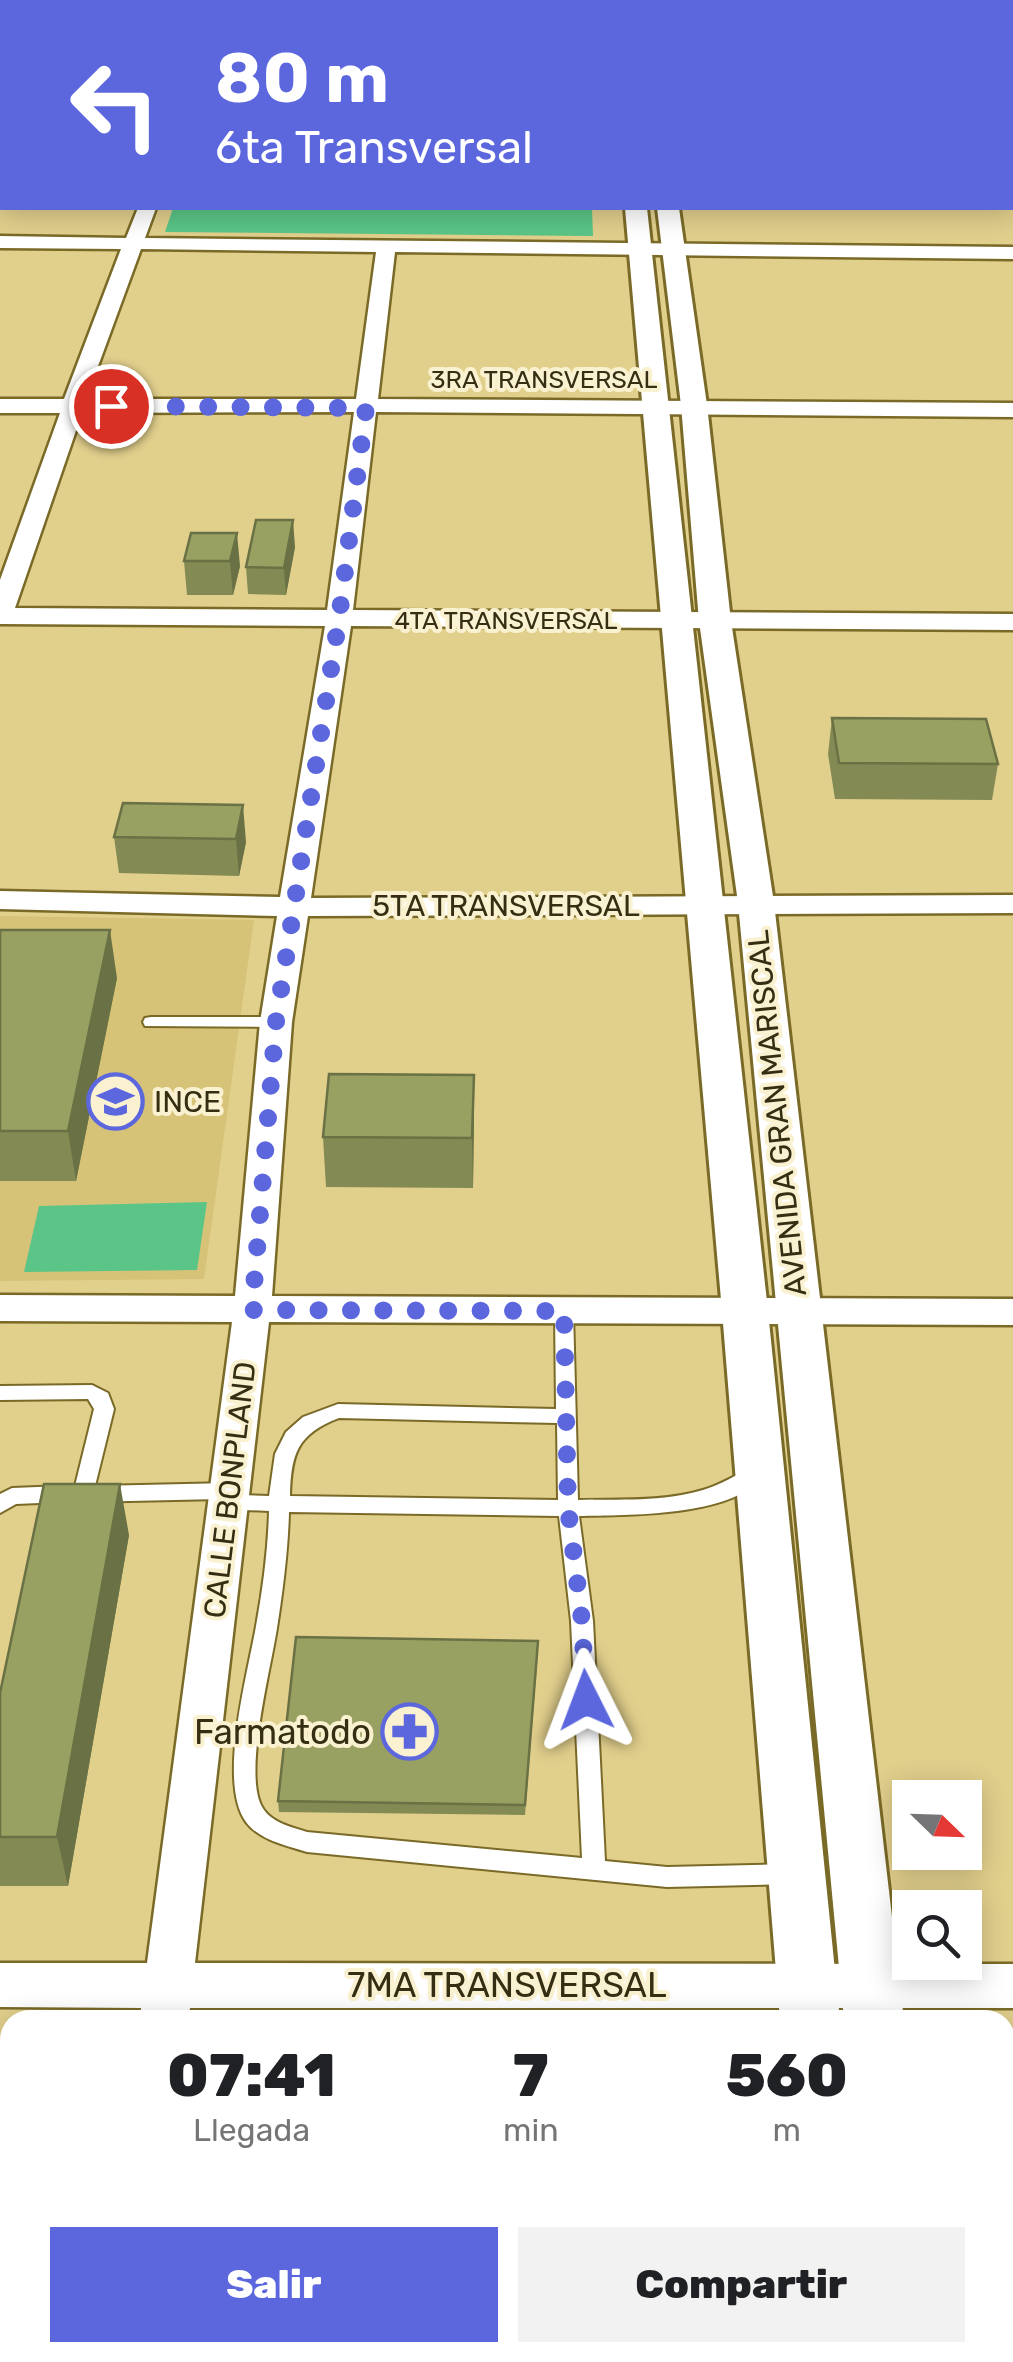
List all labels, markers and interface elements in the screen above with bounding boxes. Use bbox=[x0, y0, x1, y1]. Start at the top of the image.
text: 80 m bbox=[215, 37, 389, 120]
icon: left bbox=[50, 40, 180, 170]
text: 6ta Transversal bbox=[215, 121, 533, 174]
pin bbox=[69, 364, 154, 449]
street label: 3RA TRANSVERSAL bbox=[431, 365, 657, 394]
icon: arrive bbox=[84, 379, 139, 434]
street label: 4TA TRANSVERSAL bbox=[394, 606, 618, 635]
street label: 5TA TRANSVERSAL bbox=[372, 888, 640, 924]
street label: AVENIDA GRAN MARISCAL bbox=[740, 928, 814, 1298]
school or university icon: INCE bbox=[85, 1072, 145, 1132]
place label: INCE bbox=[154, 1084, 221, 1120]
street label: CALLE BONPLAND bbox=[196, 1360, 264, 1620]
position arrow bbox=[534, 1648, 638, 1752]
pharmacy icon: Farmatodo bbox=[380, 1702, 440, 1762]
place label: Farmatodo bbox=[194, 1711, 371, 1753]
north arrow bbox=[892, 1780, 982, 1870]
map controls bbox=[892, 1780, 982, 1980]
button: search bbox=[892, 1890, 982, 1980]
street label: 7MA TRANSVERSAL bbox=[347, 1964, 667, 2006]
text: 07:41 bbox=[167, 2040, 336, 2111]
text: 7 bbox=[513, 2040, 549, 2111]
text: 560 bbox=[726, 2040, 848, 2111]
text: Llegada bbox=[193, 2111, 310, 2149]
text: min bbox=[503, 2111, 559, 2149]
text: m bbox=[773, 2111, 801, 2149]
button: Salir bbox=[50, 2227, 498, 2342]
button: Compartir bbox=[518, 2227, 965, 2342]

